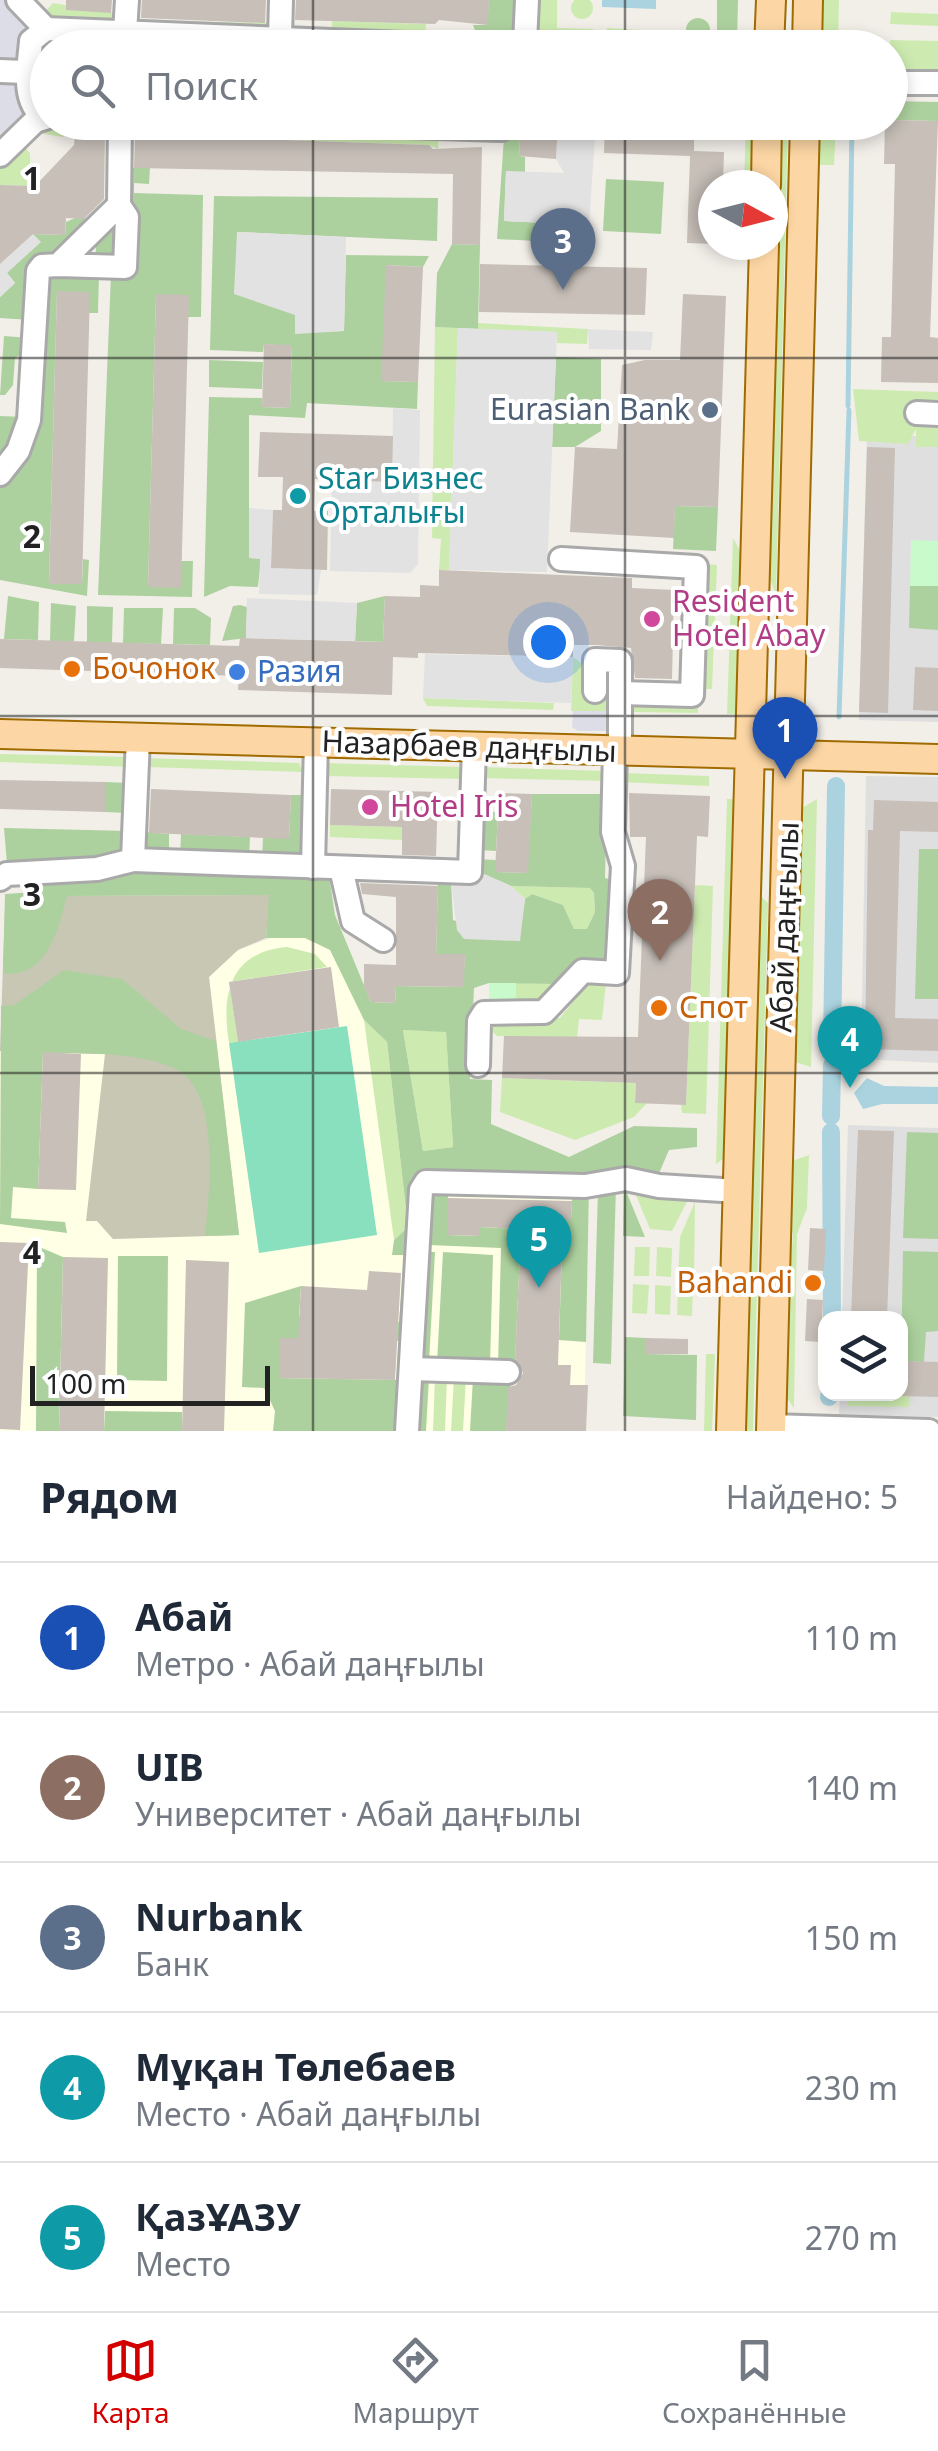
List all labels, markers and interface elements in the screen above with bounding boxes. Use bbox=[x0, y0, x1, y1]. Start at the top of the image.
search box bbox=[30, 30, 908, 140]
icon: search bbox=[65, 58, 120, 113]
text: Поиск bbox=[145, 59, 258, 111]
text: 1 bbox=[23, 156, 41, 199]
north arrow bbox=[698, 170, 788, 260]
pin: 3 bbox=[530, 208, 596, 290]
place label: Eurasian Bank bbox=[490, 388, 690, 429]
marker: Eurasian Bank bbox=[699, 399, 721, 421]
place label: Star Бизнес Орталығы bbox=[318, 457, 484, 532]
marker: Star Бизнес Орталығы bbox=[287, 485, 309, 507]
text: 2 bbox=[23, 514, 41, 557]
place label: Resident Hotel Abay bbox=[672, 580, 826, 655]
marker: Resident Hotel Abay bbox=[641, 608, 663, 630]
your location bbox=[523, 617, 574, 668]
place label: Бочонок bbox=[92, 647, 216, 688]
place label: Разия bbox=[257, 650, 342, 691]
marker: Бочонок bbox=[61, 658, 83, 680]
marker: Разия bbox=[226, 661, 248, 683]
pin: 1 bbox=[752, 696, 818, 779]
street label: Назарбаев даңғылы bbox=[321, 720, 617, 771]
place label: Hotel Iris bbox=[390, 785, 518, 826]
marker: Hotel Iris bbox=[359, 796, 381, 818]
street label: Абай даңғылы bbox=[759, 821, 808, 1033]
text: 3 bbox=[23, 872, 41, 915]
pin: 2 bbox=[628, 878, 692, 961]
place label: Спот bbox=[679, 986, 748, 1027]
marker: Спот bbox=[648, 997, 670, 1019]
pin: 4 bbox=[818, 1006, 882, 1088]
pin: 5 bbox=[506, 1206, 572, 1288]
text: 4 bbox=[23, 1230, 41, 1273]
place label: Bahandi bbox=[677, 1261, 793, 1302]
marker: Bahandi bbox=[802, 1272, 824, 1294]
map controls bbox=[818, 1311, 908, 1401]
button: layers bbox=[818, 1311, 908, 1401]
scale bar bbox=[30, 1361, 270, 1406]
text: 100 m bbox=[45, 1364, 127, 1402]
text: Рядом bbox=[40, 1468, 179, 1525]
text: Найдено: 5 bbox=[726, 1475, 898, 1518]
text: Абай bbox=[135, 1590, 233, 1642]
text: 1 bbox=[63, 1616, 82, 1659]
text: 110 m bbox=[805, 1616, 898, 1659]
text: Метро · Абай даңғылы bbox=[135, 1642, 485, 1685]
text: UIB bbox=[135, 1740, 204, 1792]
text: 2 bbox=[63, 1766, 82, 1809]
text: 140 m bbox=[805, 1766, 898, 1809]
text: Университет · Абай даңғылы bbox=[135, 1792, 582, 1835]
text: Nurbank bbox=[135, 1890, 303, 1942]
text: 3 bbox=[63, 1916, 82, 1959]
text: 150 m bbox=[805, 1916, 898, 1959]
text: Банк bbox=[135, 1942, 209, 1985]
text: Мұқан Төлебаев bbox=[135, 2040, 456, 2092]
text: 4 bbox=[63, 2066, 82, 2109]
text: 230 m bbox=[805, 2066, 898, 2109]
text: Место · Абай даңғылы bbox=[135, 2092, 481, 2135]
text: ҚазҰАЗУ bbox=[135, 2190, 301, 2242]
text: 5 bbox=[63, 2216, 82, 2259]
text: 270 m bbox=[805, 2216, 898, 2259]
text: Место bbox=[135, 2242, 231, 2285]
tab: Карта bbox=[91, 2333, 170, 2431]
tab: Маршрут bbox=[353, 2333, 479, 2431]
tab: Сохранённые bbox=[662, 2333, 847, 2431]

